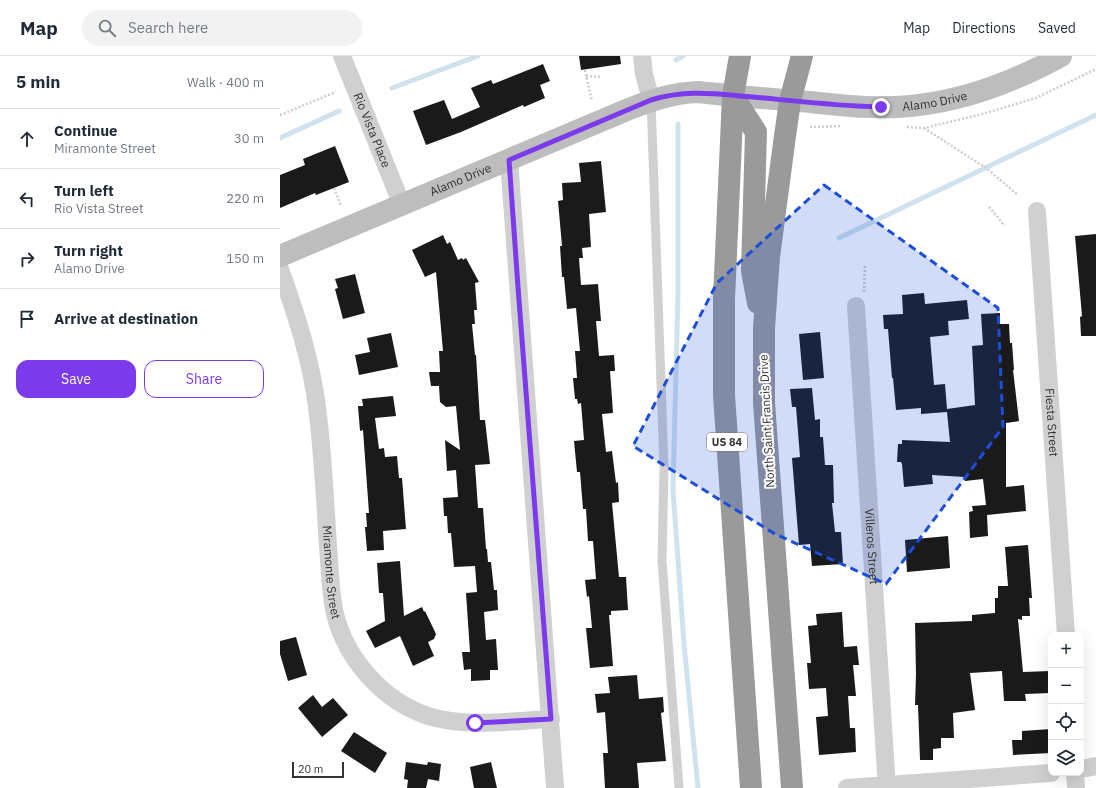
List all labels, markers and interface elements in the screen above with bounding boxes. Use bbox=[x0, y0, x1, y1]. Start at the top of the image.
search box bbox=[82, 10, 362, 46]
text: Map bbox=[20, 16, 58, 40]
icon: search bbox=[96, 17, 118, 39]
text: Search here bbox=[128, 18, 208, 37]
text: Map bbox=[903, 19, 930, 37]
text: Directions bbox=[952, 19, 1016, 37]
text: Saved bbox=[1038, 19, 1076, 37]
text: 5 min bbox=[16, 71, 60, 93]
text: Walk · 400 m bbox=[187, 74, 264, 91]
street label: Alamo Drive bbox=[902, 88, 969, 114]
street label: Rio Vista Place bbox=[351, 90, 394, 170]
route end bbox=[872, 98, 890, 116]
text: Continue bbox=[54, 121, 118, 140]
icon: ahead bbox=[16, 128, 38, 150]
text: 30 m bbox=[234, 130, 264, 147]
text: Miramonte Street bbox=[54, 140, 156, 157]
street label: Alamo Drive bbox=[427, 160, 494, 199]
text: Turn left bbox=[54, 181, 114, 200]
icon: left bbox=[16, 188, 38, 210]
text: 220 m bbox=[226, 190, 264, 207]
text: Rio Vista Street bbox=[54, 200, 144, 217]
text: Turn right bbox=[54, 241, 123, 260]
icon: right bbox=[16, 248, 38, 270]
text: 150 m bbox=[226, 250, 264, 267]
text: Alamo Drive bbox=[54, 260, 125, 277]
icon: arrive bbox=[16, 308, 38, 330]
text: Arrive at destination bbox=[54, 309, 198, 328]
street label: North Saint Francis Drive bbox=[755, 354, 777, 488]
button: Save bbox=[16, 360, 136, 398]
button: Share bbox=[144, 360, 264, 398]
street label: Fiesta Street bbox=[1042, 388, 1062, 457]
road number: US 84 bbox=[707, 433, 747, 451]
street label: Villeros Street bbox=[862, 508, 882, 585]
street label: Miramonte Street bbox=[320, 525, 344, 621]
map controls bbox=[1048, 632, 1084, 776]
button: + bbox=[1048, 632, 1084, 668]
button: − bbox=[1048, 668, 1084, 704]
button: locate bbox=[1048, 704, 1084, 740]
route start bbox=[466, 714, 484, 732]
button: layers bbox=[1048, 740, 1084, 776]
scale bar bbox=[292, 760, 344, 779]
text: 20 m bbox=[298, 762, 323, 776]

